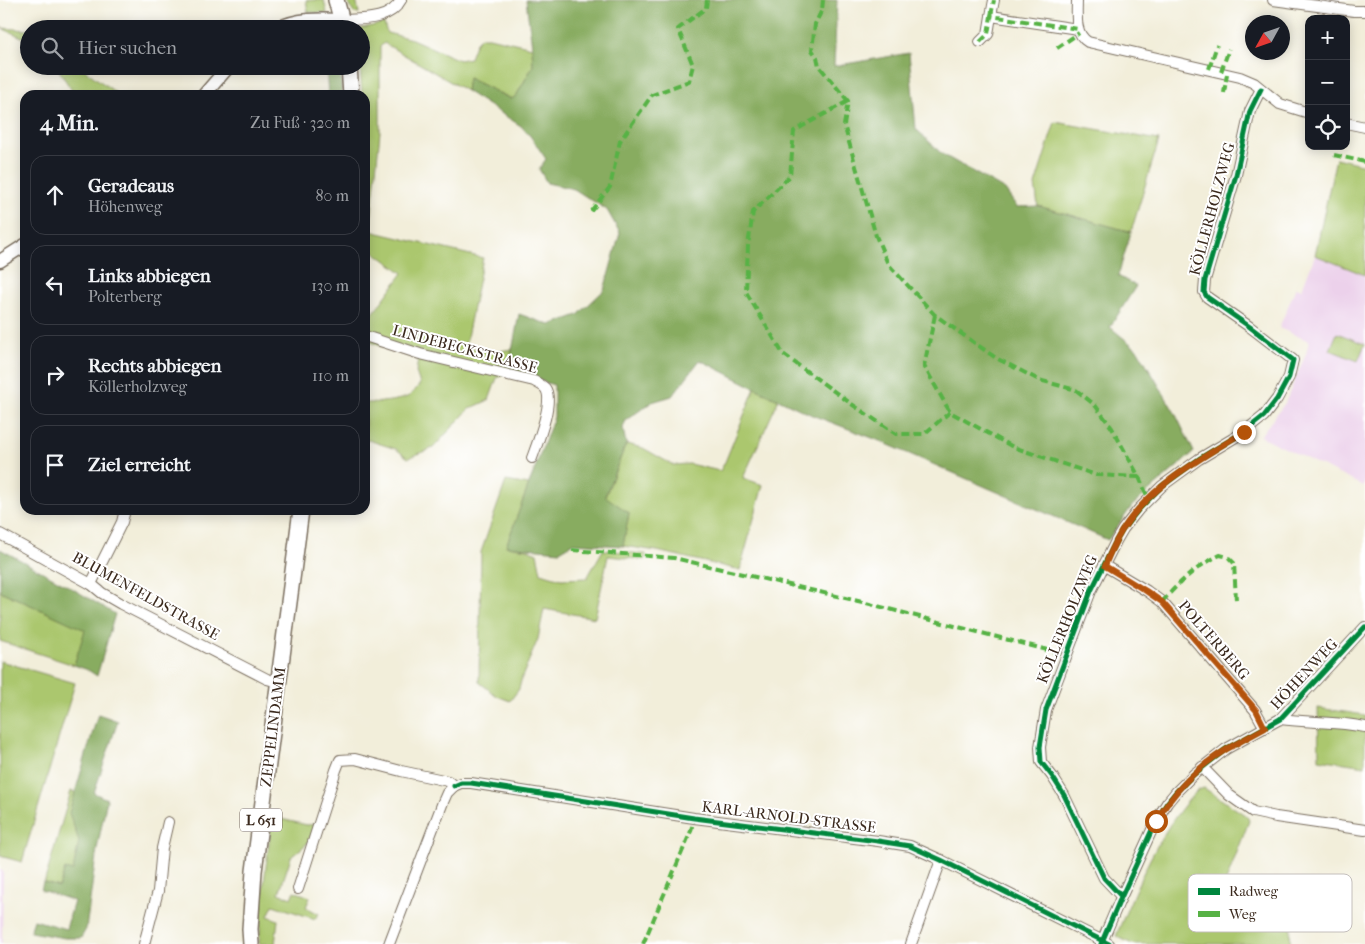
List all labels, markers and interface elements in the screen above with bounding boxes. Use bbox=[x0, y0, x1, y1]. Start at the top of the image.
north arrow bbox=[1245, 15, 1290, 60]
map controls bbox=[1305, 15, 1350, 150]
button: + bbox=[1305, 15, 1350, 60]
search box bbox=[20, 20, 370, 75]
icon: search bbox=[38, 34, 66, 62]
text: Hier suchen bbox=[78, 37, 177, 59]
button: − bbox=[1305, 60, 1350, 105]
button: locate bbox=[1305, 105, 1350, 150]
text: 4 Min. bbox=[40, 111, 99, 135]
text: Zu Fuß · 320 m bbox=[250, 113, 350, 132]
street label: KÖLLERHOLZWEG bbox=[1186, 140, 1239, 278]
text: Geradeaus bbox=[88, 175, 174, 197]
icon: ahead bbox=[41, 181, 69, 209]
text: 80 m bbox=[315, 186, 349, 205]
text: Höhenweg bbox=[88, 197, 162, 216]
text: Links abbiegen bbox=[88, 265, 211, 287]
icon: left bbox=[41, 271, 69, 299]
text: 130 m bbox=[311, 276, 349, 295]
text: Polterberg bbox=[88, 287, 162, 306]
street label: LINDEBECKSTRASSE bbox=[390, 321, 540, 377]
text: Rechts abbiegen bbox=[88, 355, 222, 377]
icon: right bbox=[41, 361, 69, 389]
text: 110 m bbox=[312, 366, 349, 385]
text: Köllerholzweg bbox=[88, 377, 187, 396]
route end bbox=[1233, 421, 1256, 444]
icon: arrive bbox=[41, 451, 69, 479]
text: Ziel erreicht bbox=[88, 454, 191, 476]
street label: BLUMENFELDSTRASSE bbox=[69, 548, 223, 644]
street label: KÖLLERHOLZWEG bbox=[1033, 552, 1101, 686]
street label: POLTERBERG bbox=[1175, 597, 1254, 684]
street label: HÖHENWEG bbox=[1267, 635, 1342, 713]
street label: ZEPPELINDAMM bbox=[257, 666, 289, 788]
street label: KARL-ARNOLD-STRASSE bbox=[701, 797, 877, 837]
road number: L 651 bbox=[240, 808, 282, 832]
route start bbox=[1145, 810, 1168, 833]
legend bbox=[1188, 874, 1352, 932]
text: Radweg bbox=[1229, 883, 1278, 900]
text: Weg bbox=[1228, 906, 1257, 923]

